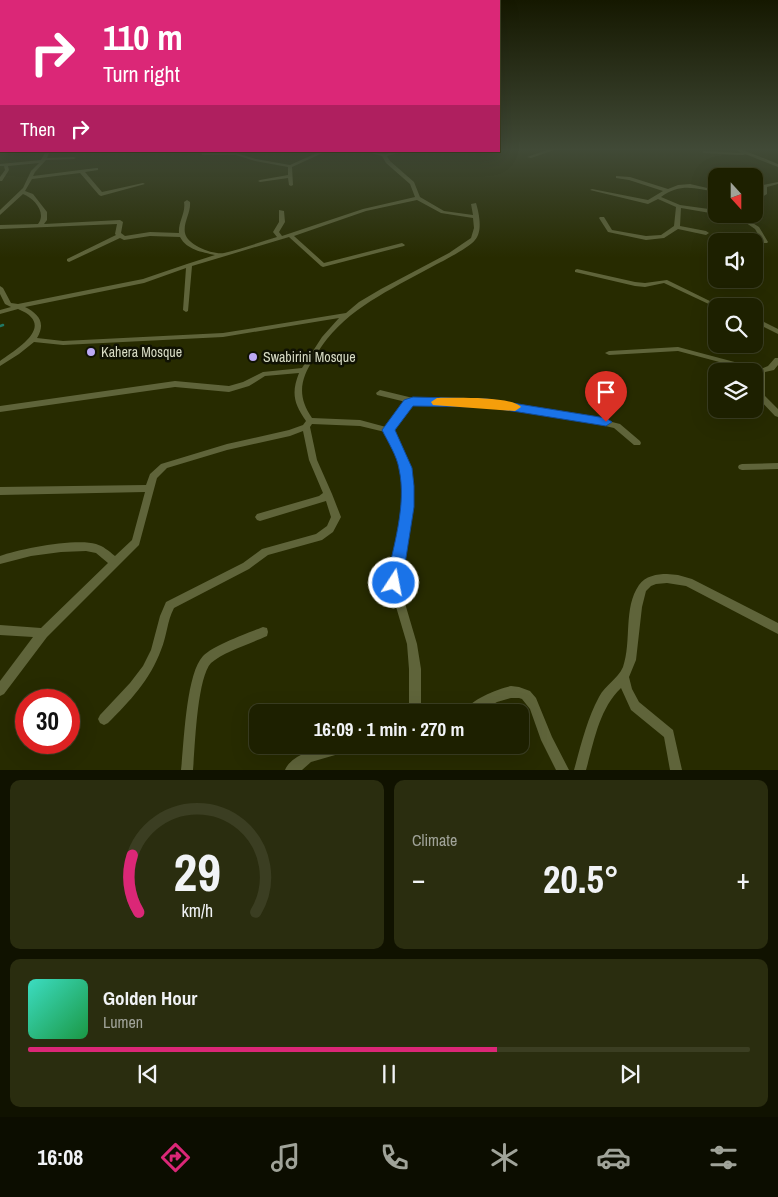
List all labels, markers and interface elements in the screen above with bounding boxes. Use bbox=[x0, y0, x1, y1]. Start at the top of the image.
text: 110 m bbox=[103, 14, 183, 61]
icon: right bbox=[20, 20, 85, 85]
text: Turn right bbox=[103, 59, 180, 89]
icon: right bbox=[66, 115, 94, 143]
text: Then bbox=[20, 116, 56, 142]
north arrow bbox=[708, 168, 762, 222]
map controls bbox=[708, 168, 763, 418]
button: sound bbox=[708, 233, 763, 288]
button: search bbox=[708, 298, 763, 353]
place label: Kahera Mosque bbox=[101, 343, 182, 361]
marker: Kahera Mosque bbox=[85, 346, 97, 358]
place label: Swabirini Mosque bbox=[263, 348, 356, 366]
marker: Swabirini Mosque bbox=[247, 351, 259, 363]
button: layers bbox=[708, 363, 763, 418]
pin bbox=[585, 371, 627, 422]
icon: arrive bbox=[592, 378, 620, 406]
position arrow bbox=[367, 556, 419, 608]
speed limit sign: 30 bbox=[15, 689, 80, 754]
text: 16:09 · 1 min · 270 m bbox=[314, 716, 464, 742]
text: Climate bbox=[412, 829, 457, 851]
text: 29 bbox=[173, 837, 221, 907]
text: 20.5° bbox=[543, 854, 619, 905]
text: − bbox=[412, 860, 425, 898]
text: + bbox=[737, 860, 750, 898]
text: km/h bbox=[181, 899, 213, 923]
text: Golden Hour bbox=[103, 985, 197, 1011]
text: Lumen bbox=[103, 1011, 143, 1033]
icon: previous bbox=[134, 1060, 162, 1088]
icon: pause bbox=[375, 1060, 403, 1088]
icon: next bbox=[616, 1060, 644, 1088]
icon: directions bbox=[158, 1140, 193, 1175]
icon: music bbox=[268, 1140, 303, 1175]
icon: phone bbox=[377, 1140, 412, 1175]
icon: climate bbox=[487, 1140, 522, 1175]
icon: car bbox=[596, 1140, 631, 1175]
icon: filters bbox=[706, 1140, 741, 1175]
text: 16:08 bbox=[37, 1142, 83, 1172]

